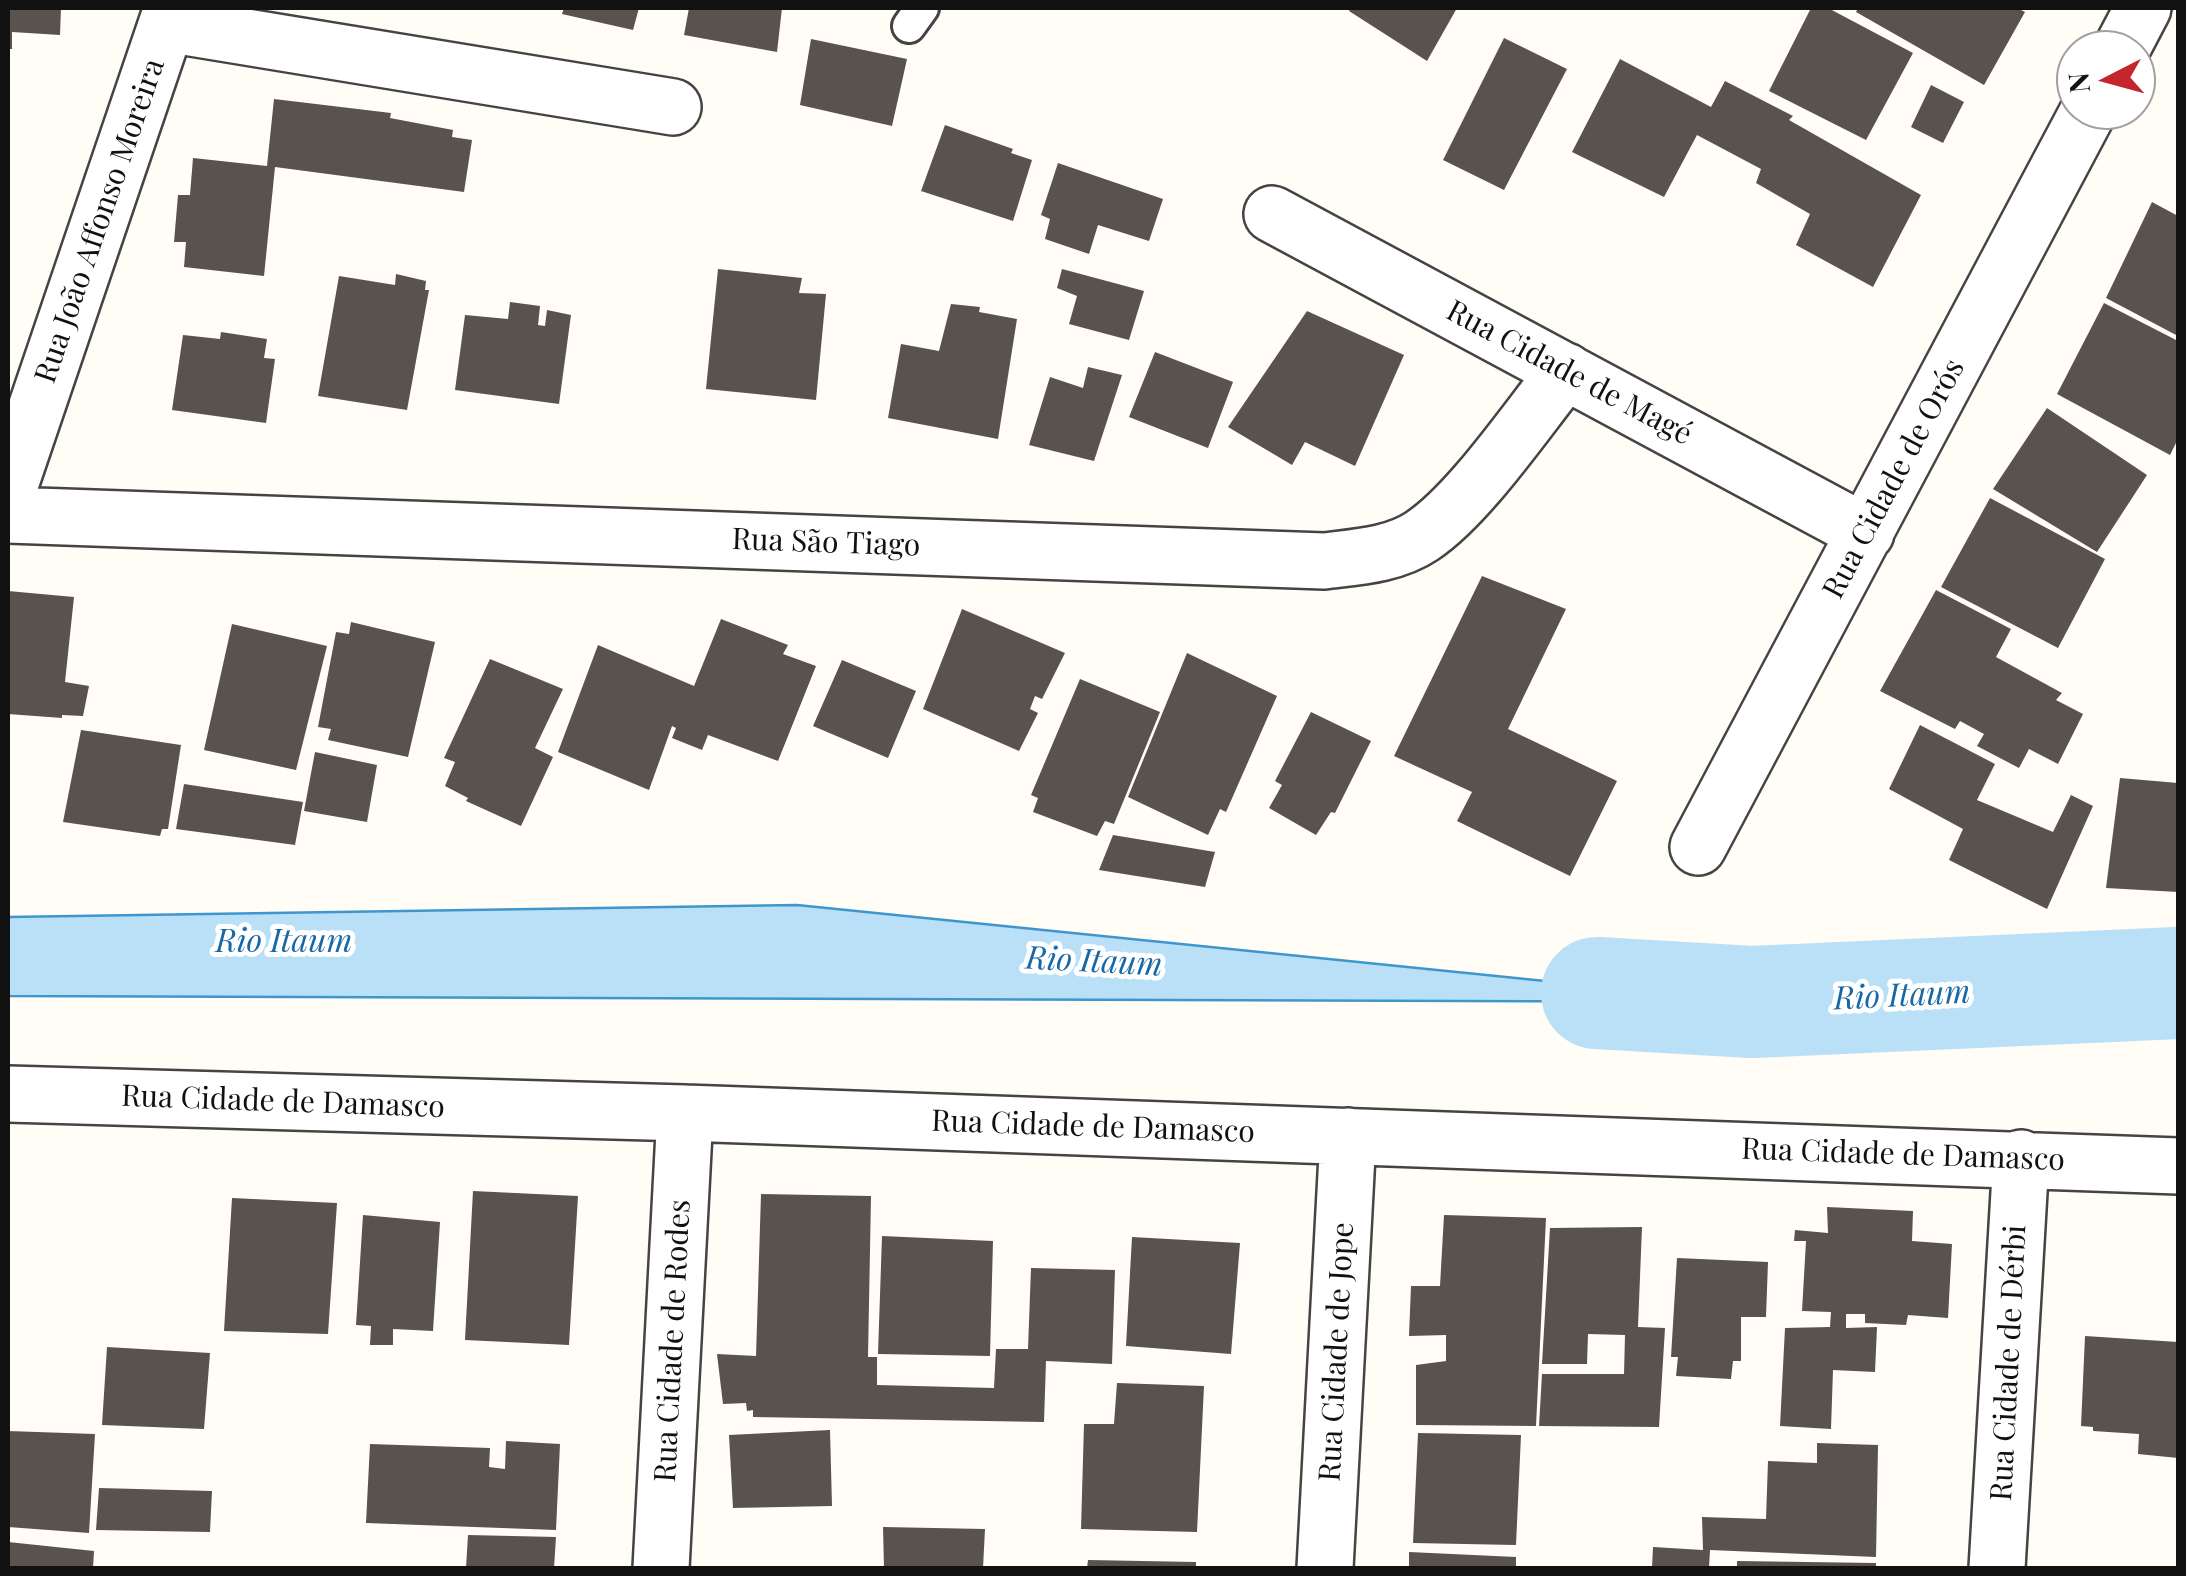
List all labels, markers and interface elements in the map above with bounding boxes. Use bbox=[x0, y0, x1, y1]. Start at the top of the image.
north arrow bbox=[2056, 30, 2156, 130]
street label: Rua João Affonso Moreira bbox=[28, 54, 172, 388]
text: N bbox=[2058, 71, 2097, 95]
street label: Rua Cidade de Magé bbox=[1440, 293, 1698, 453]
street label: Rua Cidade de Orós bbox=[1816, 353, 1972, 605]
street label: Rua São Tiago bbox=[731, 522, 921, 564]
water label: Rio Itaum bbox=[216, 923, 352, 961]
water label: Rio Itaum bbox=[1025, 939, 1163, 985]
water label: Rio Itaum bbox=[1833, 973, 1971, 1019]
street label: Rua Cidade de Damasco bbox=[121, 1078, 445, 1126]
street label: Rua Cidade de Damasco bbox=[931, 1103, 1255, 1151]
street label: Rua Cidade de Damasco bbox=[1741, 1131, 2065, 1179]
street label: Rua Cidade de Rodes bbox=[648, 1199, 698, 1483]
street label: Rua Cidade de Jope bbox=[1312, 1221, 1362, 1483]
street label: Rua Cidade de Dérbi bbox=[1984, 1224, 2034, 1502]

